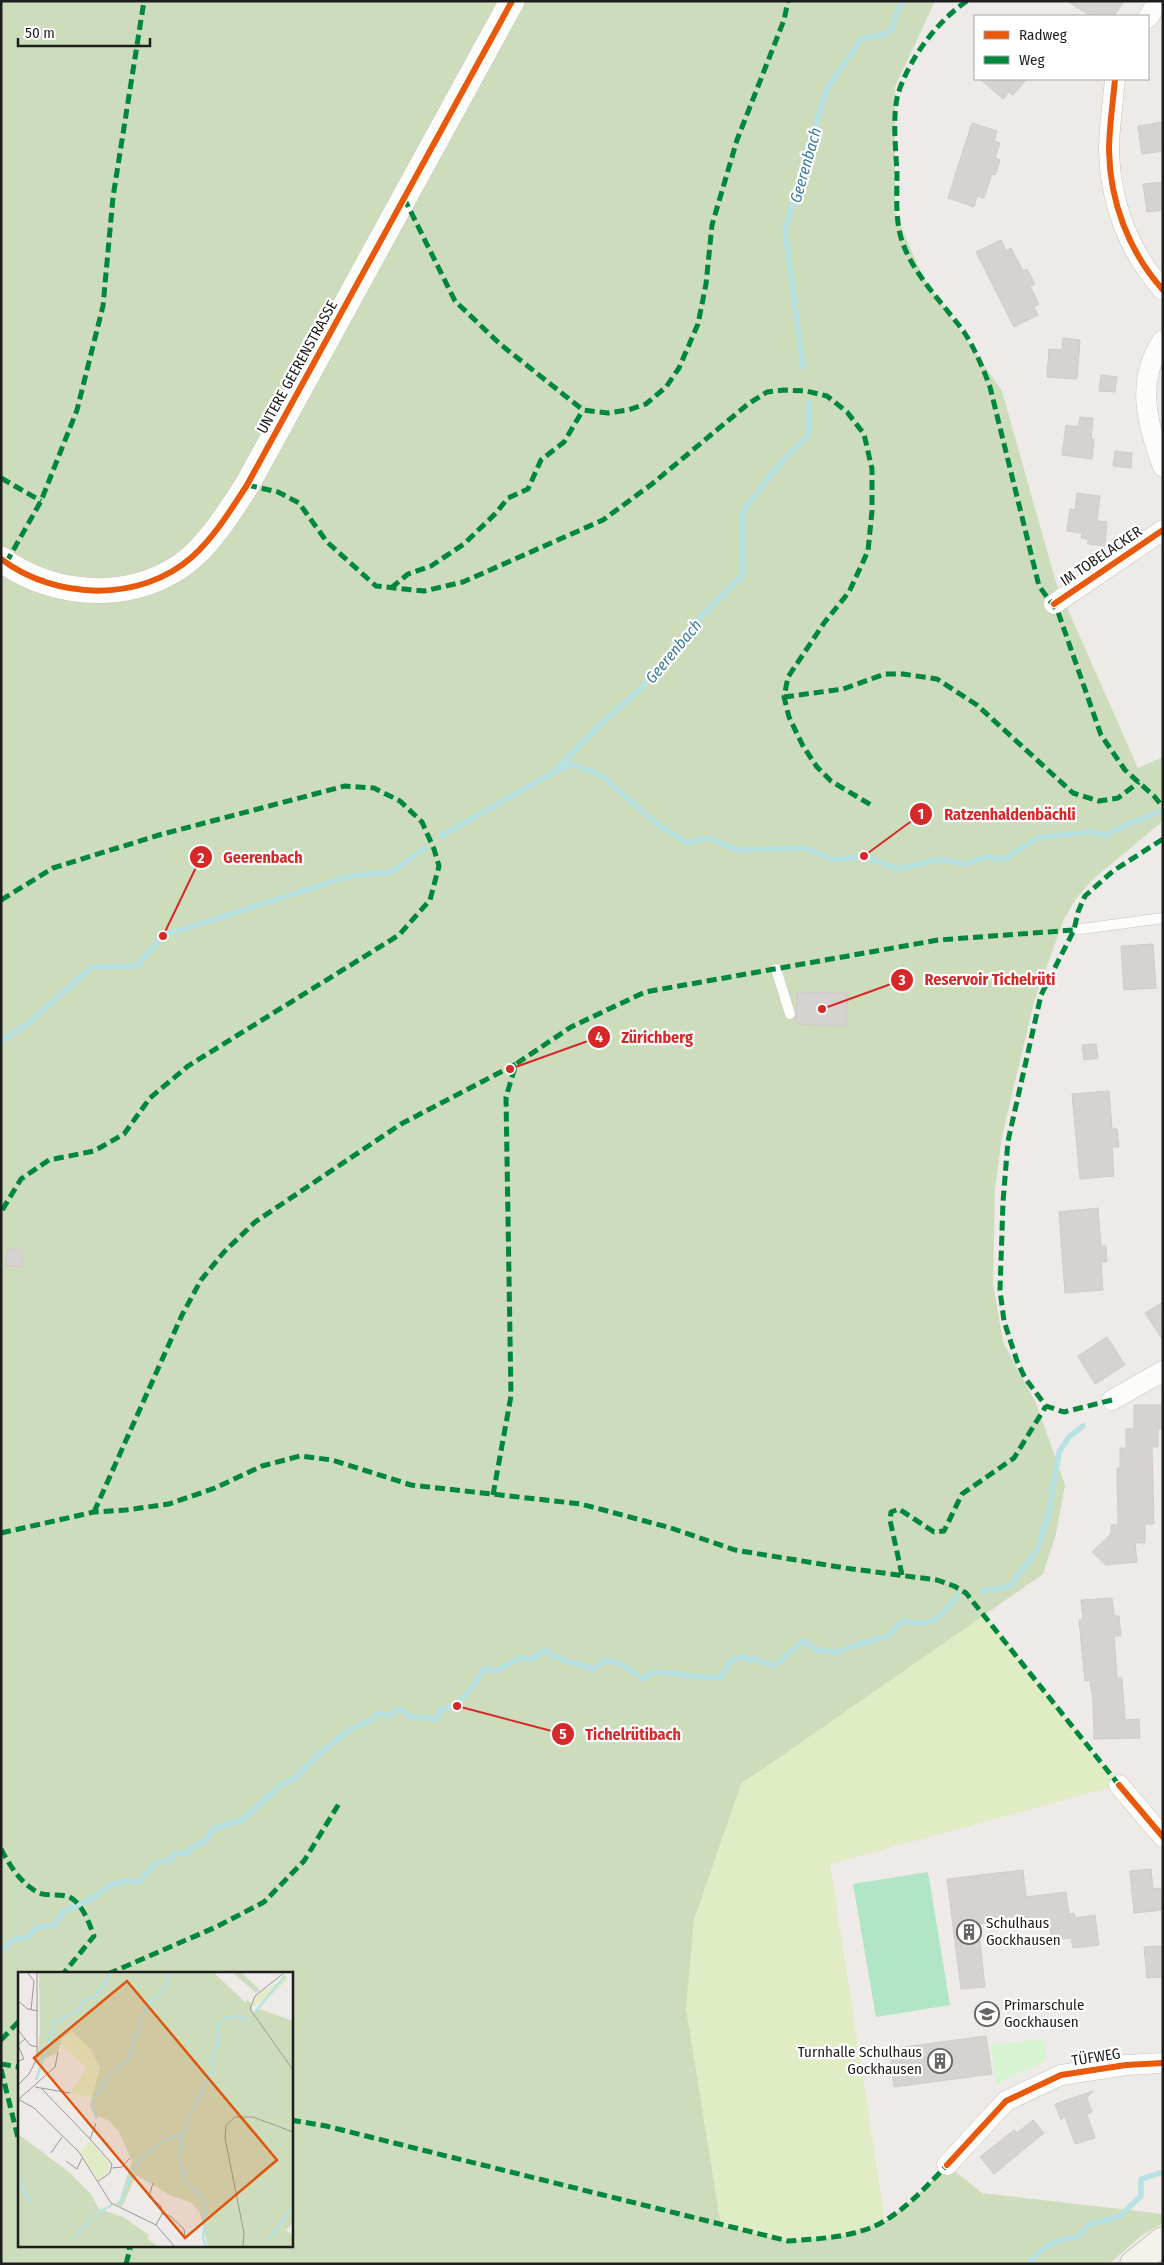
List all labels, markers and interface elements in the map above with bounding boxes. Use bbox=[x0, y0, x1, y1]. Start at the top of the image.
scale bar bbox=[18, 15, 150, 47]
legend bbox=[974, 15, 1149, 80]
text: 50 m bbox=[25, 24, 55, 42]
text: Radweg bbox=[1019, 26, 1067, 44]
text: Weg bbox=[1019, 51, 1045, 69]
water label: Geerenbach bbox=[786, 125, 825, 205]
street label: UNTERE GEERENSTRASSE bbox=[253, 297, 341, 437]
street label: IM TOBELACKER bbox=[1057, 522, 1145, 590]
water label: Geerenbach bbox=[641, 616, 705, 687]
callout: Ratzenhaldenbächli bbox=[909, 799, 1085, 830]
text: 1 bbox=[918, 805, 924, 823]
text: Ratzenhaldenbächli bbox=[944, 805, 1076, 824]
callout: Geerenbach bbox=[188, 842, 313, 873]
text: Geerenbach bbox=[223, 848, 303, 867]
text: 2 bbox=[197, 849, 205, 867]
callout: Reservoir Tichelrüti bbox=[889, 964, 1065, 995]
text: Reservoir Tichelrüti bbox=[925, 970, 1055, 989]
text: 3 bbox=[897, 971, 906, 989]
callout: Zürichberg bbox=[586, 1022, 703, 1053]
text: 4 bbox=[595, 1028, 603, 1046]
text: Zürichberg bbox=[621, 1028, 693, 1047]
callout: Tichelrütibach bbox=[550, 1719, 691, 1750]
text: 5 bbox=[559, 1725, 567, 1743]
text: Tichelrütibach bbox=[585, 1725, 681, 1744]
place label: Schulhaus Gockhausen bbox=[986, 1914, 1061, 1949]
building icon: Schulhaus Gockhausen bbox=[956, 1919, 982, 1945]
inset map bbox=[18, 1972, 292, 2248]
place label: Primarschule Gockhausen bbox=[1004, 1996, 1084, 2031]
school or university icon: Primarschule Gockhausen bbox=[974, 2001, 1000, 2027]
place label: Turnhalle Schulhaus Gockhausen bbox=[798, 2043, 922, 2078]
street label: TÜFWEG bbox=[1070, 2044, 1122, 2070]
building icon: Turnhalle Schulhaus Gockhausen bbox=[927, 2048, 953, 2074]

